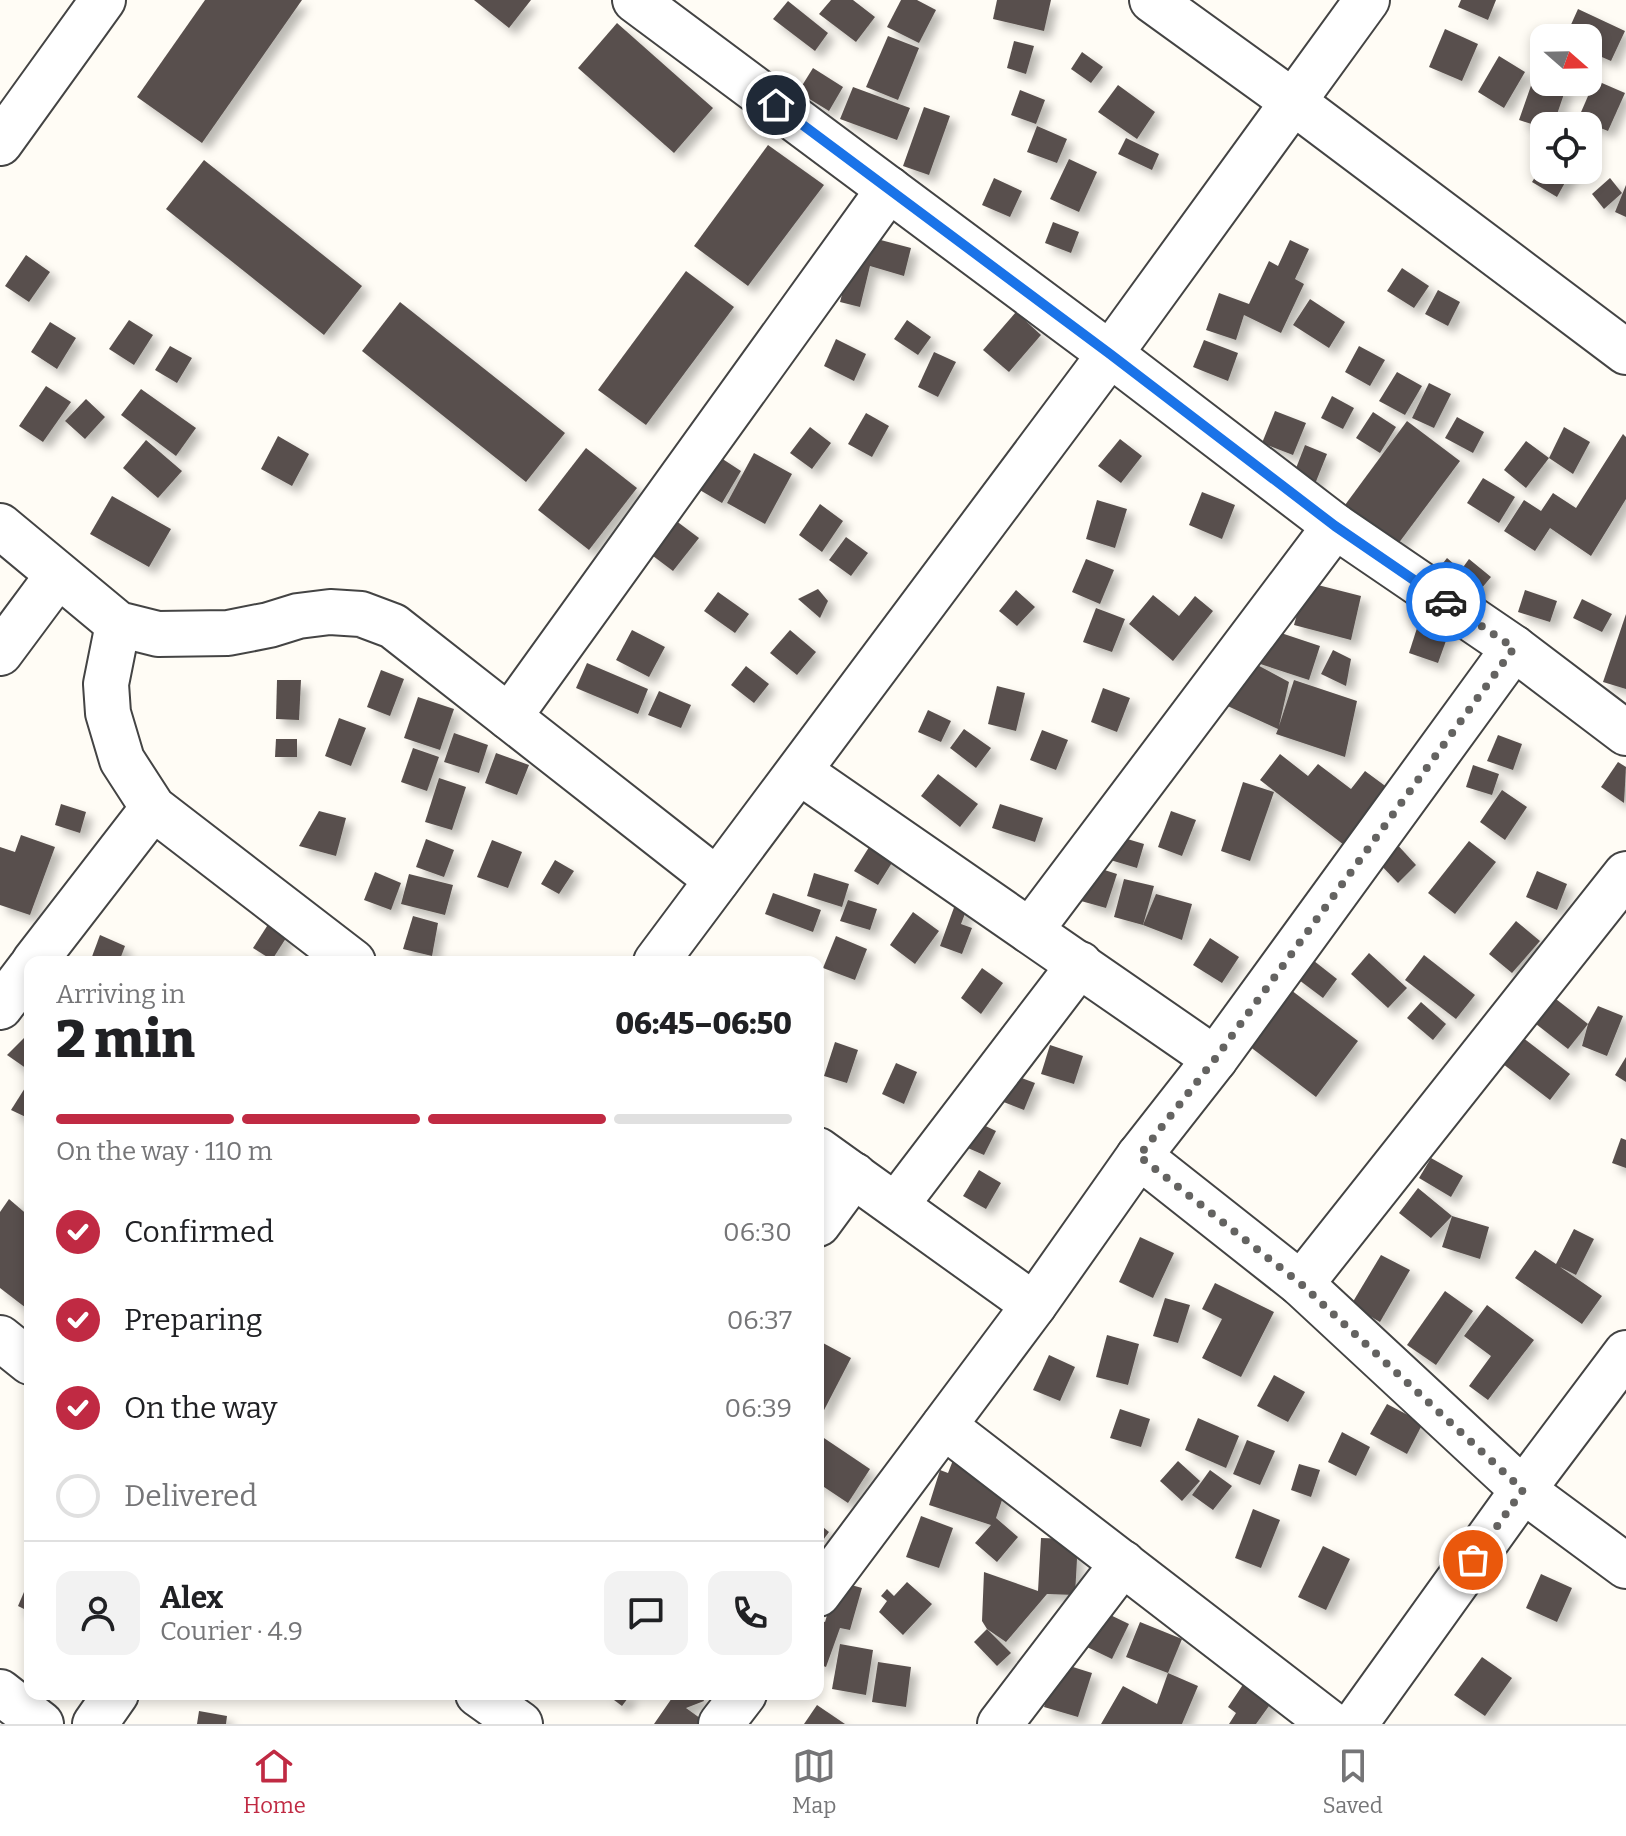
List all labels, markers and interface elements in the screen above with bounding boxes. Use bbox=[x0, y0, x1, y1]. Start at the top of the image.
north arrow bbox=[1530, 24, 1602, 96]
map controls bbox=[1530, 24, 1602, 184]
pin bbox=[742, 71, 810, 139]
icon: home bbox=[754, 83, 798, 127]
button: locate bbox=[1530, 112, 1602, 184]
courier bbox=[1406, 562, 1486, 642]
icon: car bbox=[1424, 580, 1468, 624]
text: Arriving in bbox=[56, 979, 185, 1010]
text: 06:45–06:50 bbox=[615, 1006, 792, 1042]
text: 2 min bbox=[56, 1008, 195, 1071]
text: On the way · 110 m bbox=[56, 1136, 273, 1167]
icon: check bbox=[56, 1210, 100, 1254]
text: Confirmed bbox=[124, 1214, 274, 1250]
text: 06:30 bbox=[723, 1217, 792, 1248]
icon: check bbox=[56, 1298, 100, 1342]
text: Preparing bbox=[124, 1302, 262, 1338]
text: 06:37 bbox=[727, 1305, 792, 1336]
icon: check bbox=[56, 1386, 100, 1430]
text: On the way bbox=[124, 1390, 277, 1426]
text: 06:39 bbox=[725, 1393, 792, 1424]
text: Delivered bbox=[124, 1478, 257, 1514]
pin bbox=[1439, 1526, 1507, 1594]
icon: bag bbox=[1451, 1538, 1495, 1582]
button: person bbox=[56, 1571, 140, 1655]
button: chat bbox=[604, 1571, 688, 1655]
button: phone bbox=[708, 1571, 792, 1655]
text: Alex bbox=[160, 1580, 223, 1616]
text: Courier · 4.9 bbox=[160, 1616, 303, 1647]
tab: Home bbox=[243, 1744, 306, 1819]
tab: Map bbox=[792, 1744, 836, 1819]
tab: Saved bbox=[1322, 1744, 1383, 1819]

